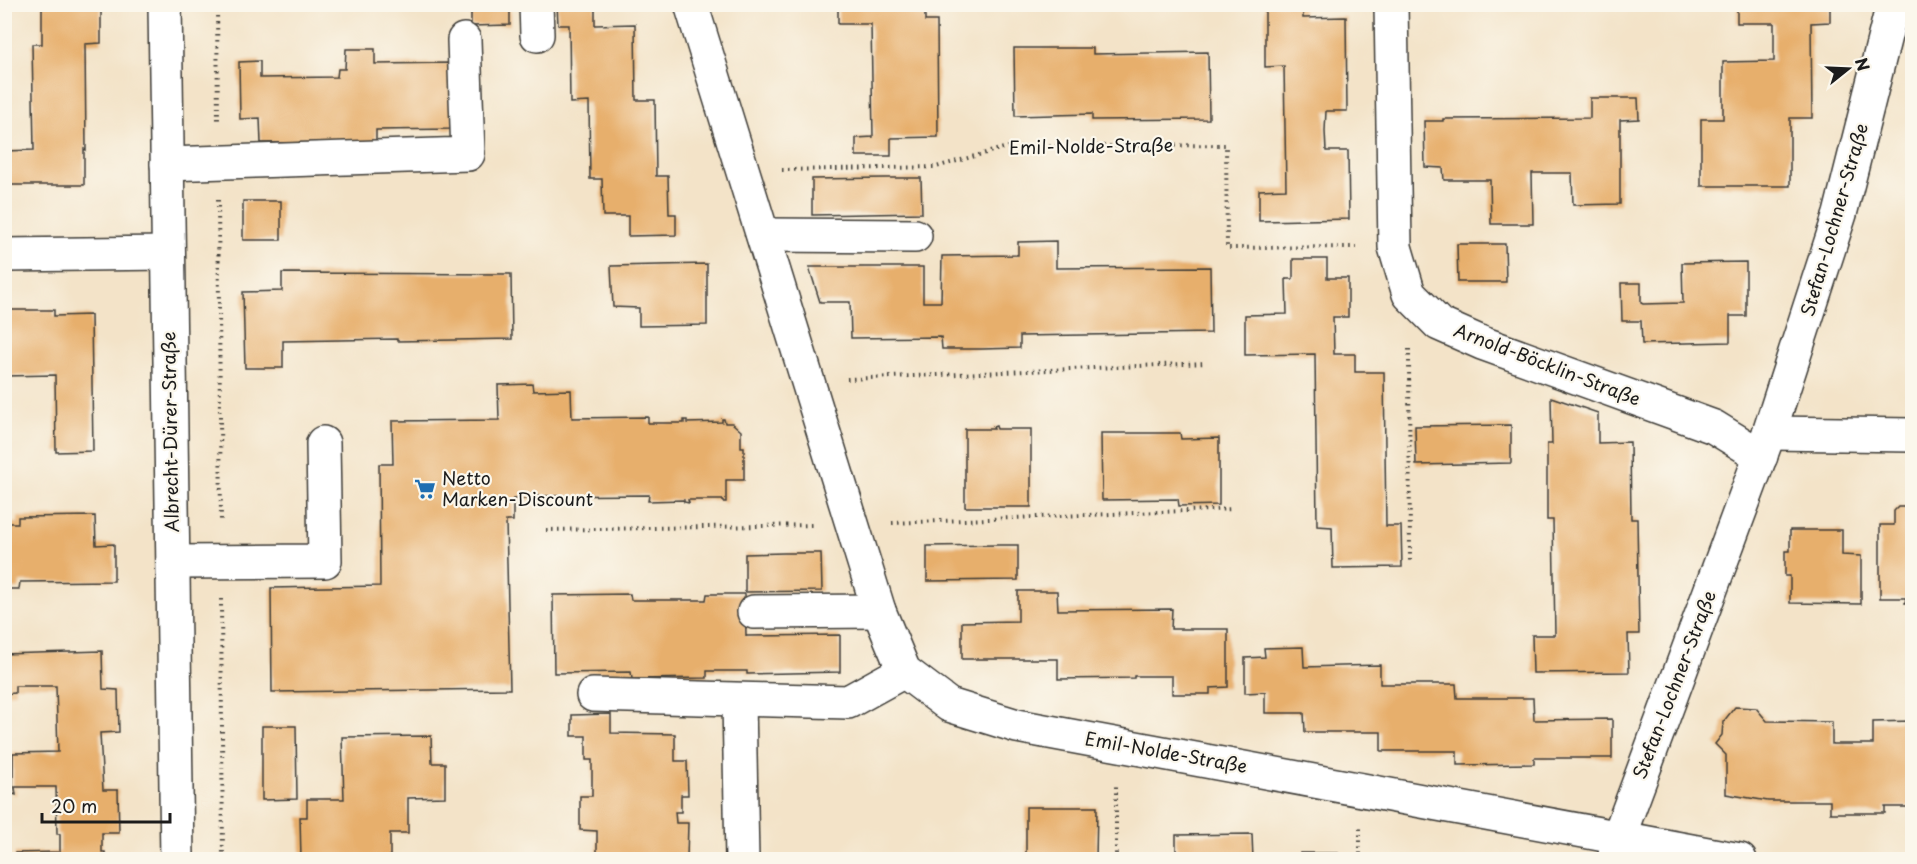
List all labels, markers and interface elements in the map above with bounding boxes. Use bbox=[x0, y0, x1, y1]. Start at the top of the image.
north arrow bbox=[1818, 39, 1878, 99]
text: N bbox=[1850, 54, 1877, 74]
street label: Stefan-Lochner-Straße bbox=[1793, 120, 1874, 319]
street label: Emil-Nolde-Straße bbox=[1009, 131, 1173, 160]
street label: Arnold-Böcklin-Straße bbox=[1450, 316, 1645, 412]
street label: Albrecht-Dürer-Straße bbox=[154, 331, 185, 533]
place label: Netto Marken-Discount bbox=[442, 464, 593, 512]
supermarket icon: Netto Marken-Discount bbox=[413, 477, 437, 501]
street label: Stefan-Lochner-Straße bbox=[1625, 586, 1722, 783]
street label: Emil-Nolde-Straße bbox=[1083, 724, 1250, 779]
scale bar bbox=[42, 786, 170, 824]
text: 20 m bbox=[51, 792, 97, 819]

